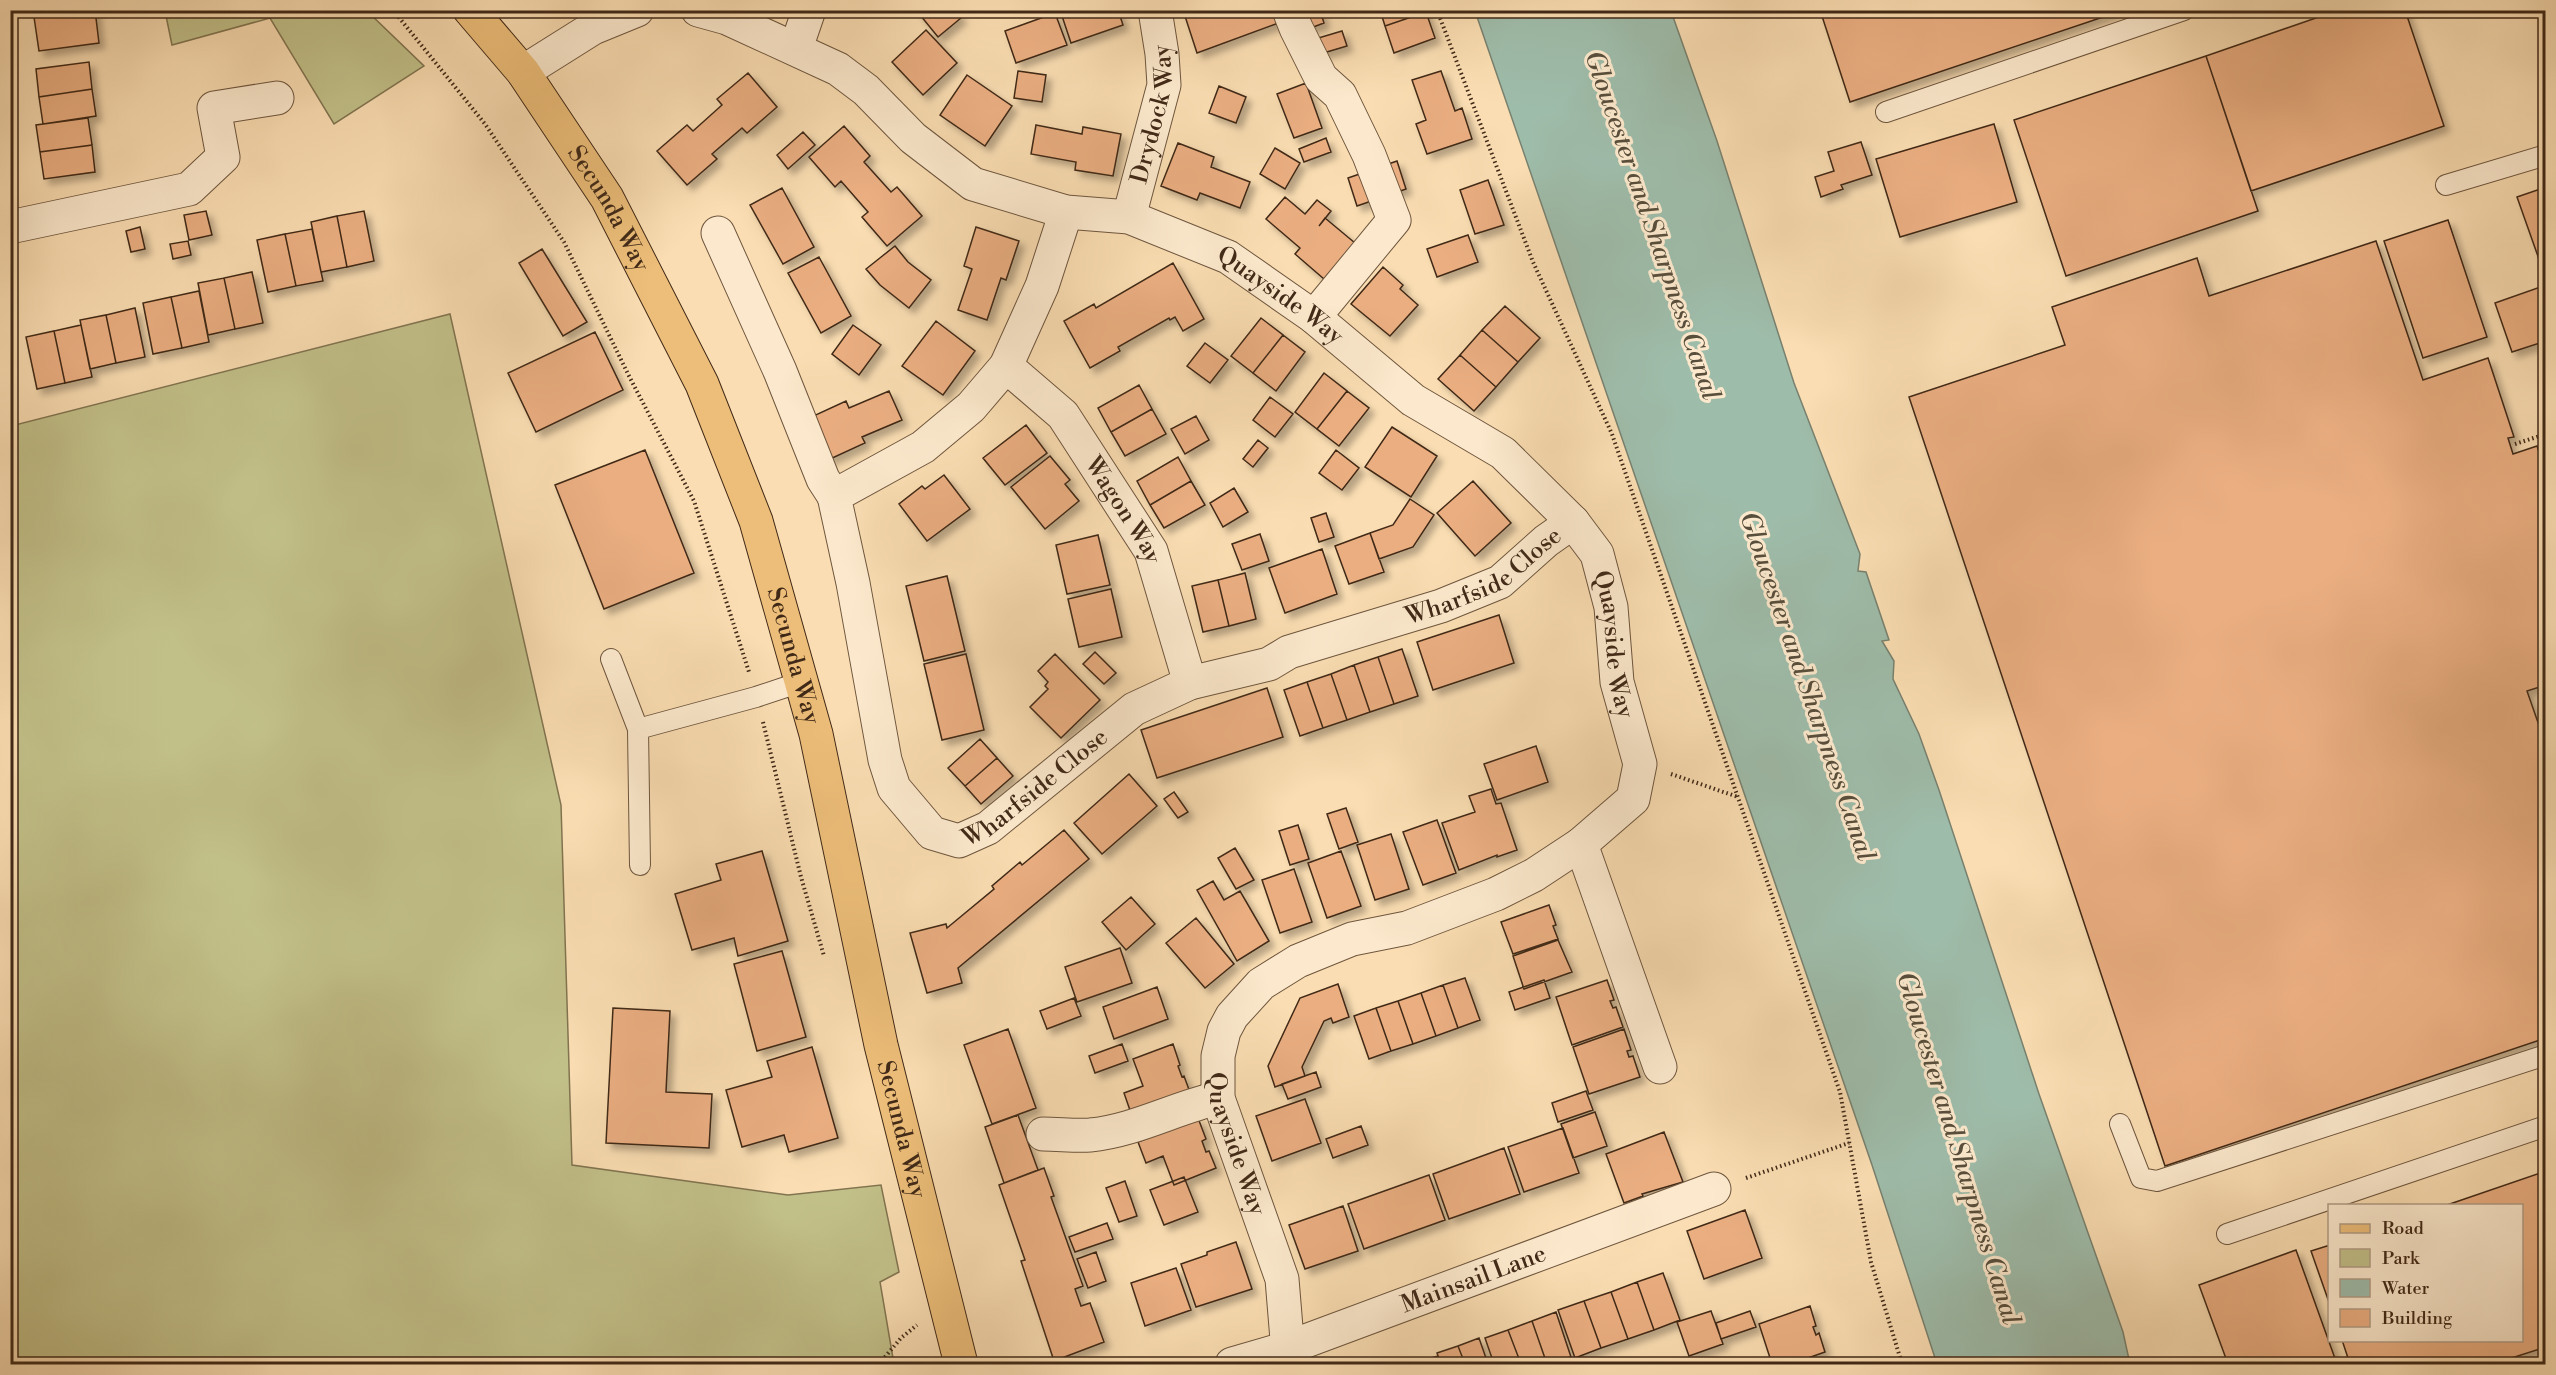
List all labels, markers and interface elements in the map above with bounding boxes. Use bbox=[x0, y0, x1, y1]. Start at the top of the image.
street label: Drydock Way bbox=[1124, 42, 1180, 187]
water label: Gloucester and Sharpness Canal bbox=[1577, 46, 1727, 405]
street label: Secunda Way bbox=[560, 140, 656, 277]
street label: Quayside Way bbox=[1213, 240, 1350, 352]
street label: Wagon Way bbox=[1077, 450, 1168, 567]
water label: Gloucester and Sharpness Canal bbox=[1732, 507, 1882, 866]
street label: Wharfside Close bbox=[1401, 521, 1567, 632]
street label: Quayside Way bbox=[1586, 567, 1640, 722]
street label: Secunda Way bbox=[759, 584, 827, 728]
street label: Wharfside Close bbox=[957, 722, 1114, 854]
water label: Gloucester and Sharpness Canal bbox=[1889, 968, 2027, 1329]
street label: Secunda Way bbox=[870, 1058, 933, 1202]
street label: Quayside Way bbox=[1202, 1072, 1272, 1220]
legend bbox=[2328, 1204, 2523, 1342]
text: Road bbox=[2382, 1217, 2425, 1240]
street label: Mainsail Lane bbox=[1397, 1239, 1550, 1320]
text: Park bbox=[2382, 1247, 2421, 1270]
text: Water bbox=[2381, 1277, 2430, 1300]
text: Building bbox=[2381, 1307, 2453, 1330]

